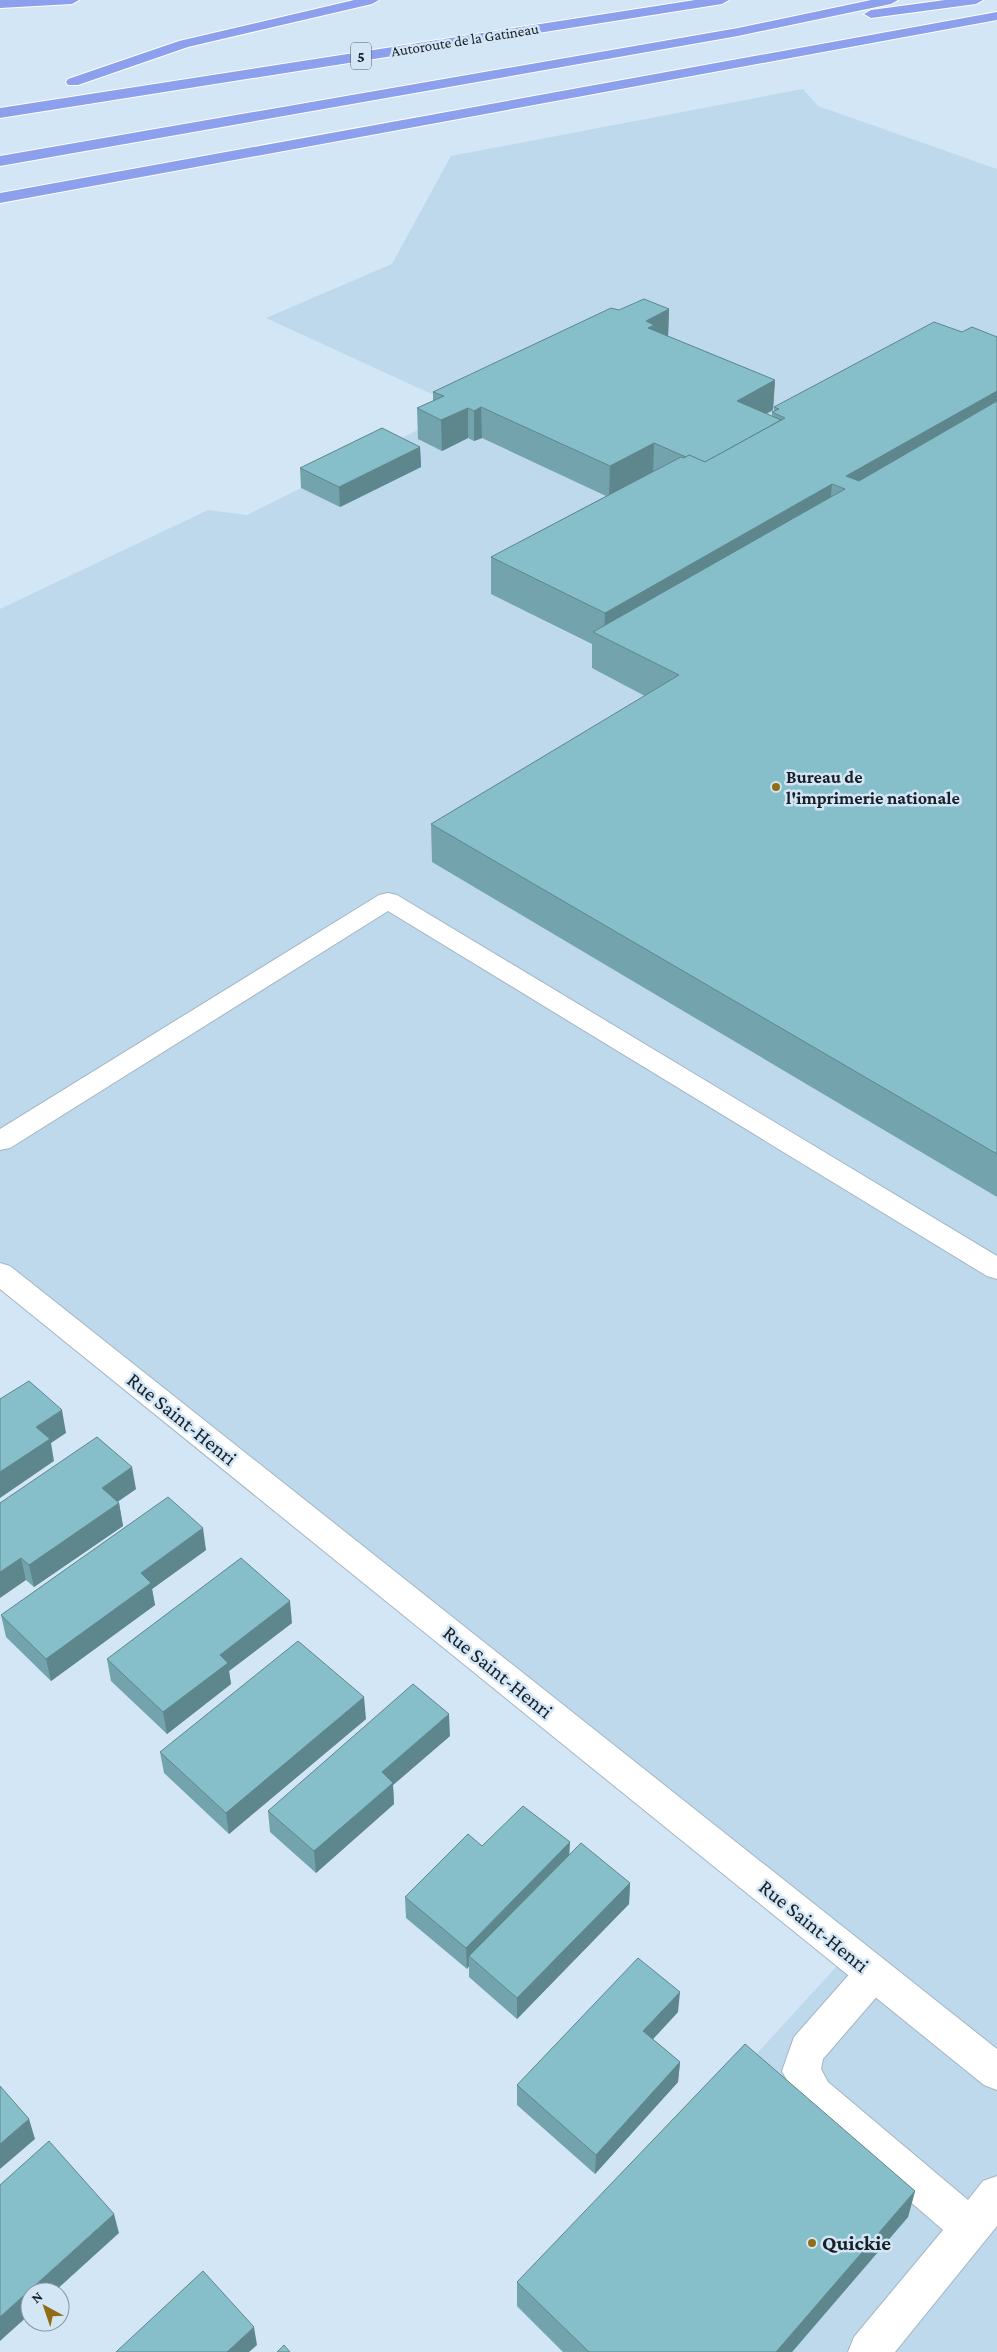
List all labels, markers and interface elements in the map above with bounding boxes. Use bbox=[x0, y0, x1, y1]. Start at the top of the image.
street label: Autoroute de la Gatineau bbox=[390, 20, 540, 60]
road number: 5 bbox=[351, 42, 371, 70]
place label: Bureau de l'imprimerie nationale bbox=[786, 767, 960, 808]
marker: Bureau de l'imprimerie nationale bbox=[770, 781, 782, 793]
street label: Rue Saint-Henri bbox=[122, 1368, 242, 1471]
street label: Rue Saint-Henri bbox=[438, 1621, 558, 1724]
street label: Rue Saint-Henri bbox=[754, 1875, 874, 1978]
place label: Quickie bbox=[822, 2231, 891, 2255]
marker: Quickie bbox=[806, 2237, 818, 2249]
north arrow bbox=[20, 2282, 70, 2332]
text: N bbox=[28, 2288, 46, 2306]

